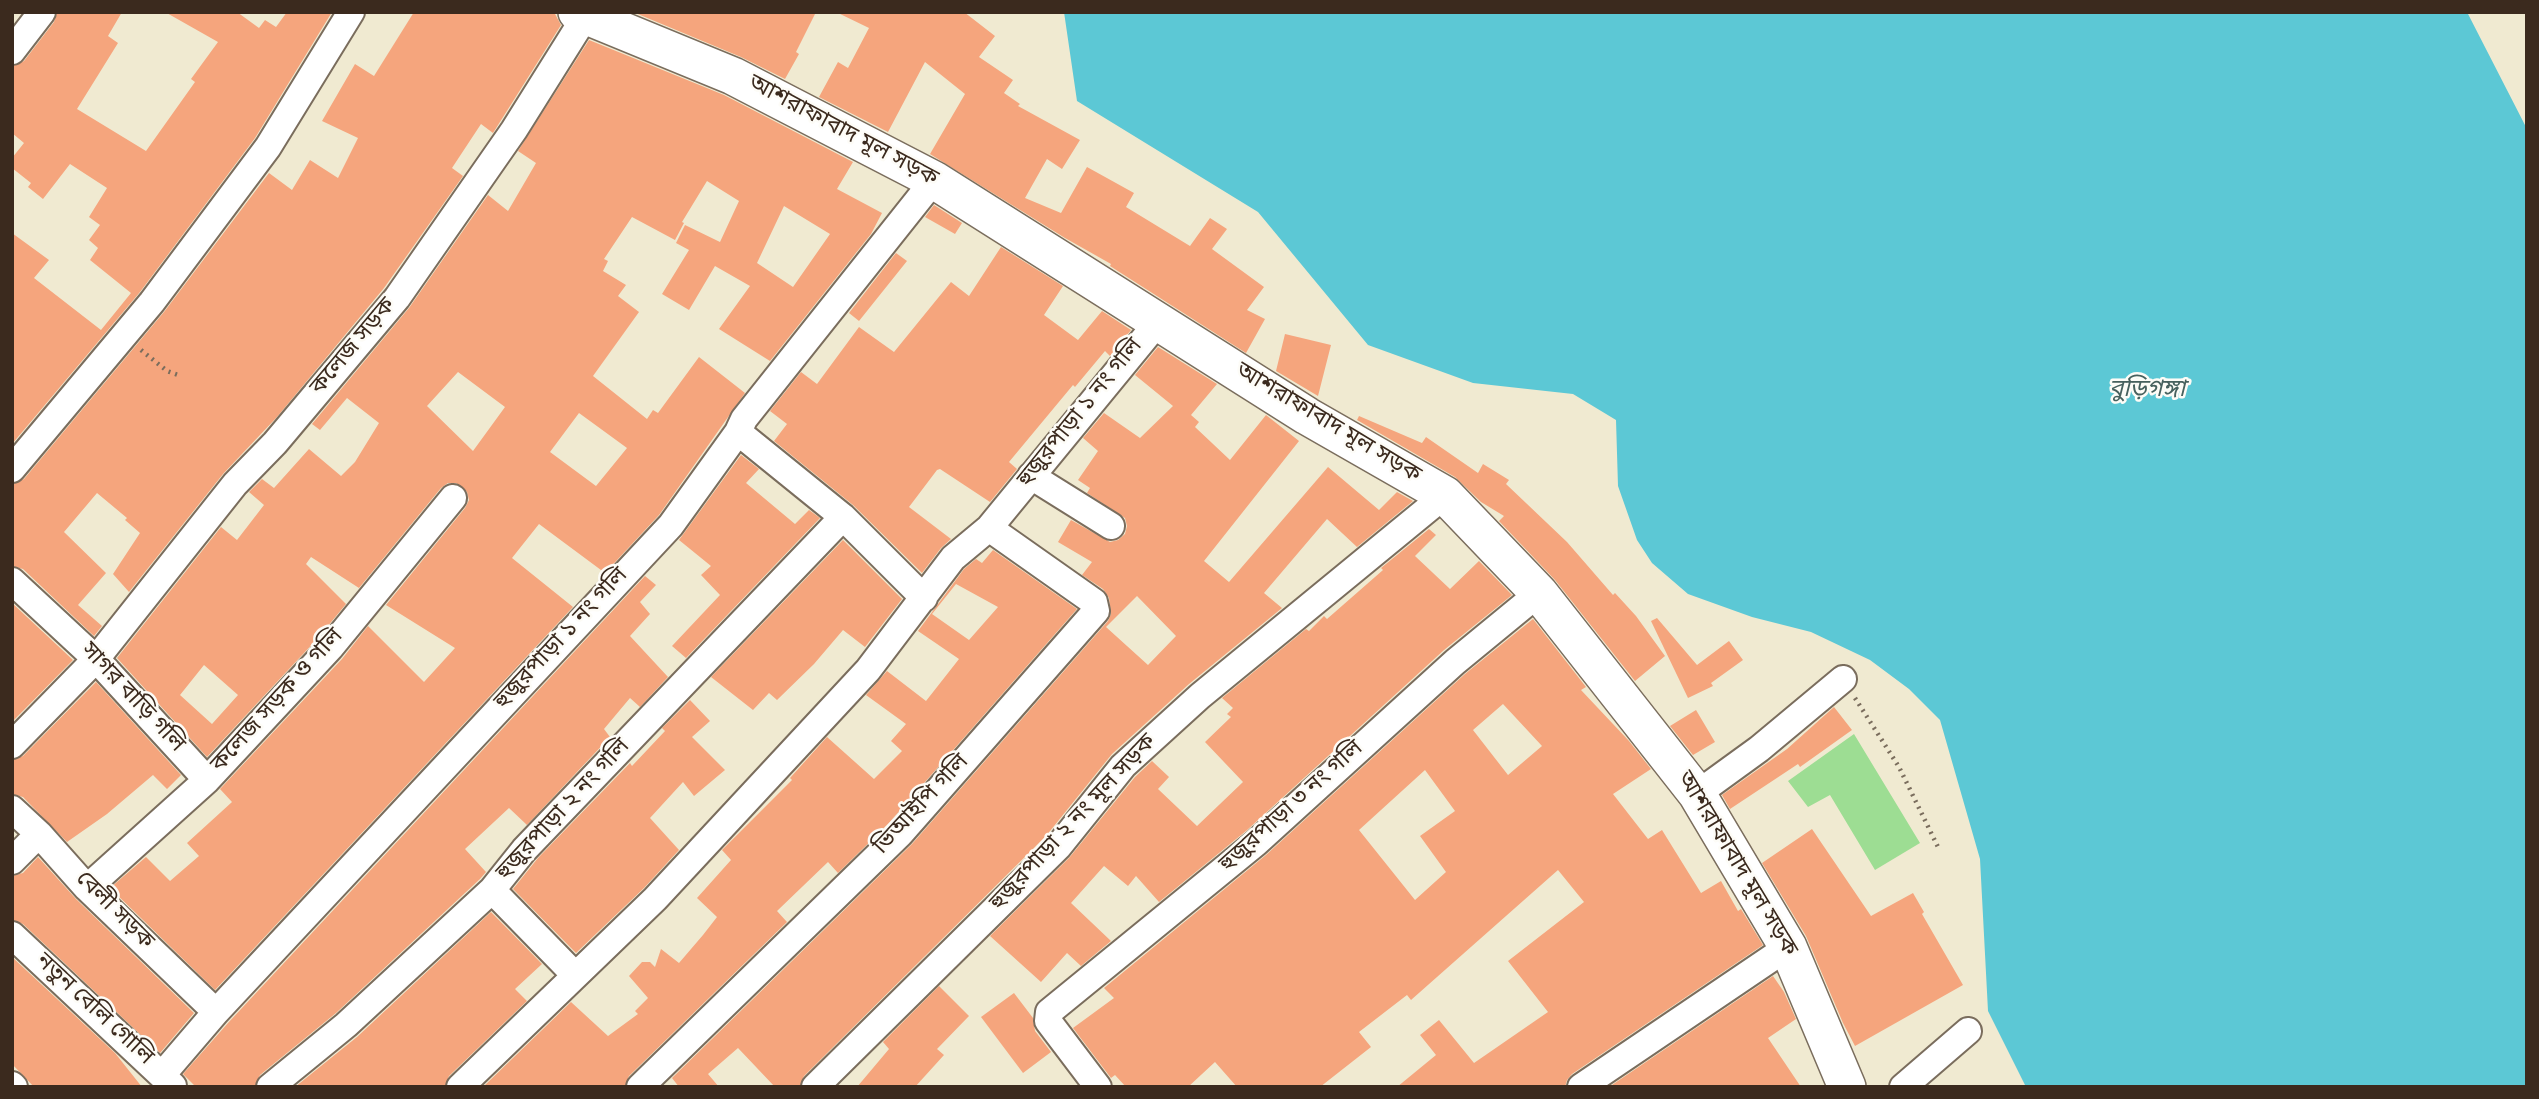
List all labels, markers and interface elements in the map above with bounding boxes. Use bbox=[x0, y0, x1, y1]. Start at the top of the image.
street label: আশরাফাবাদ মূল সড়ক bbox=[742, 71, 942, 195]
street label: কলেজ সড়ক bbox=[306, 294, 404, 402]
street label: হুজুরপাড়া ১ নং গলি bbox=[1014, 334, 1150, 494]
street label: আশরাফাবাদ মূল সড়ক bbox=[1229, 359, 1425, 491]
water label: বুড়িগঙ্গা bbox=[2109, 378, 2185, 406]
street label: হুজুরপাড়া ১ নং গলি bbox=[490, 564, 636, 716]
street label: কলেজ সড়ক ও গলি bbox=[207, 624, 351, 780]
street label: সাগর বাড়ি গলি bbox=[73, 638, 189, 760]
street label: হুজুরপাড়া ২ নং মূল সড়ক bbox=[986, 730, 1164, 918]
street label: হুজুরপাড়া ২ নং গলি bbox=[492, 735, 638, 887]
street label: হুজুরপাড়া ৩ নং গলি bbox=[1216, 736, 1370, 880]
street label: ভিআইপি গলি bbox=[870, 750, 976, 862]
street label: আশরাফাবাদ মূল সড়ক bbox=[1669, 767, 1801, 963]
street label: বেলী সড়ক bbox=[68, 867, 158, 957]
street label: নতুন বেলি গোলি bbox=[28, 949, 158, 1073]

